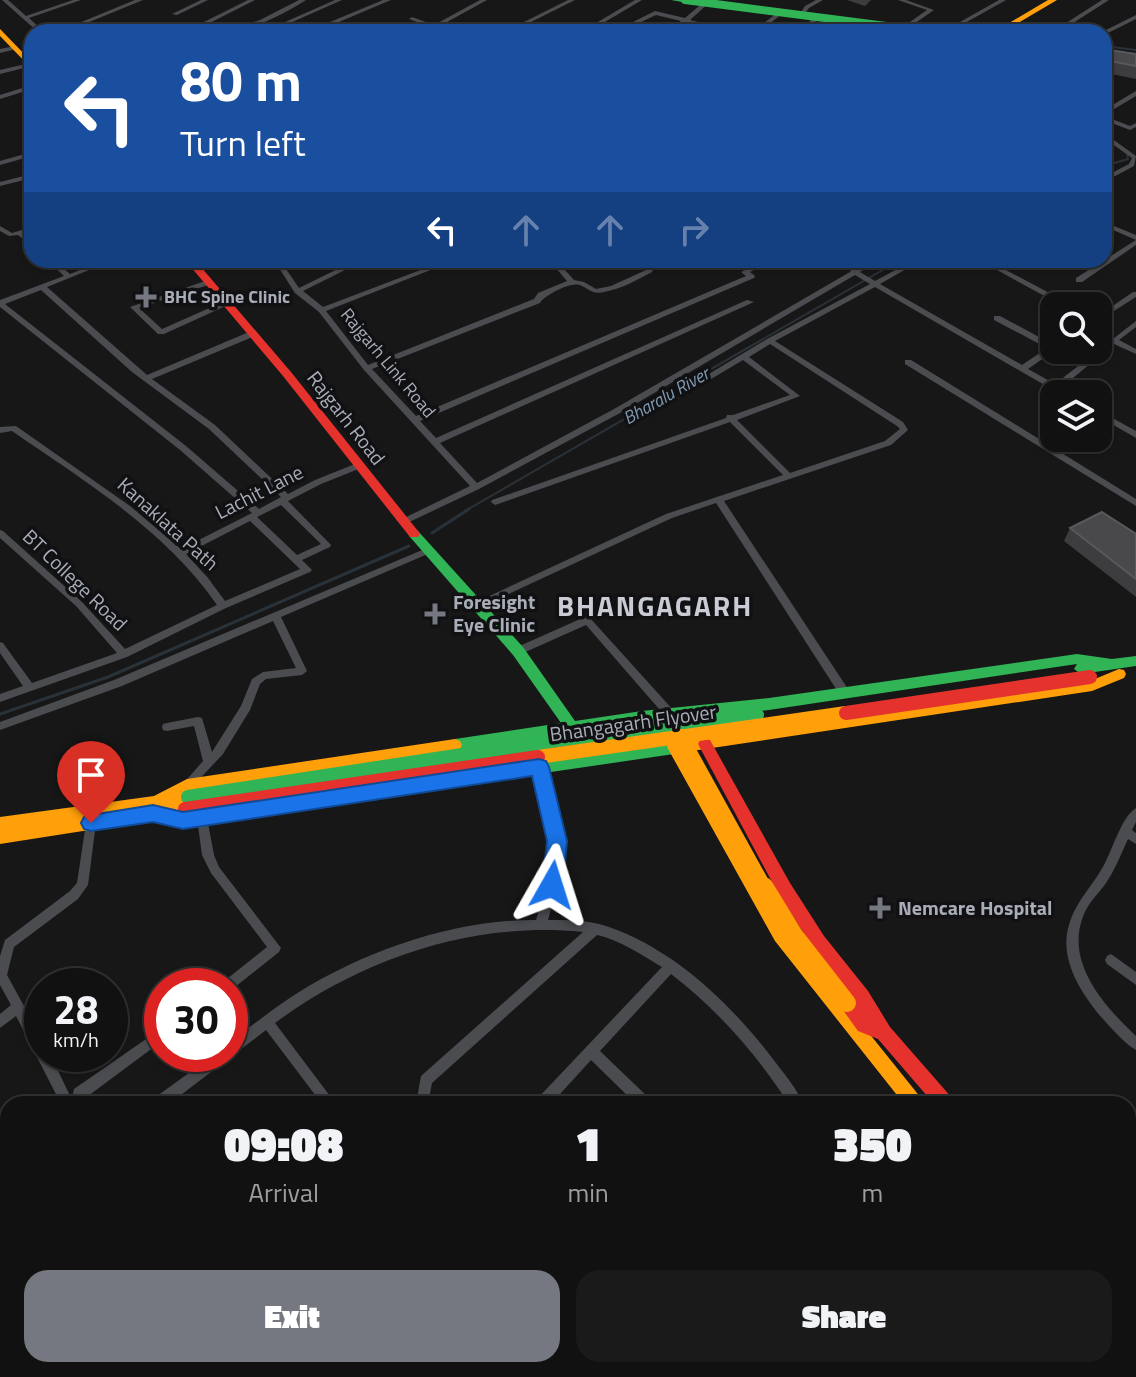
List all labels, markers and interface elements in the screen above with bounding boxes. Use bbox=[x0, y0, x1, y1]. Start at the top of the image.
text: 80 m bbox=[180, 38, 302, 123]
icon: left bbox=[48, 56, 152, 160]
text: Turn left bbox=[180, 115, 306, 170]
icon: left bbox=[420, 208, 464, 252]
icon: ahead bbox=[504, 208, 548, 252]
icon: ahead bbox=[588, 208, 632, 252]
icon: right bbox=[672, 208, 716, 252]
place label: BHC Spine Clinic bbox=[164, 283, 290, 310]
marker: BHC Spine Clinic bbox=[135, 286, 157, 308]
map controls bbox=[1040, 292, 1112, 452]
button: search bbox=[1040, 292, 1112, 364]
street label: Rajgarh Link Road bbox=[334, 302, 442, 423]
water label: Bharalu River bbox=[618, 359, 716, 431]
street label: Rajgarh Road bbox=[300, 364, 393, 472]
button: layers bbox=[1040, 380, 1112, 452]
street label: Lachit Lane bbox=[209, 456, 308, 527]
street label: Kanaklata Path bbox=[111, 469, 226, 578]
street label: BT College Road bbox=[16, 521, 135, 638]
district label: BHANGAGARH bbox=[557, 584, 753, 627]
place label: Foresight Eye Clinic bbox=[453, 586, 535, 640]
marker: Foresight Eye Clinic bbox=[424, 603, 446, 625]
street label: Bhangagarh Flyover bbox=[548, 695, 718, 750]
pin bbox=[57, 741, 125, 823]
icon: arrive bbox=[69, 753, 113, 797]
position arrow bbox=[510, 843, 594, 927]
place label: Nemcare Hospital bbox=[898, 892, 1052, 923]
marker: Nemcare Hospital bbox=[869, 897, 891, 919]
speed limit sign: 30 bbox=[144, 968, 248, 1072]
text: 28 bbox=[54, 979, 98, 1040]
text: km/h bbox=[53, 1024, 99, 1055]
text: 09:08 bbox=[224, 1107, 343, 1180]
text: 1 bbox=[575, 1107, 601, 1180]
text: 350 bbox=[833, 1107, 912, 1180]
text: Arrival bbox=[248, 1173, 319, 1212]
text: min bbox=[567, 1173, 609, 1212]
text: m bbox=[862, 1173, 883, 1212]
button: Exit bbox=[24, 1270, 560, 1362]
button: Share bbox=[576, 1270, 1112, 1362]

